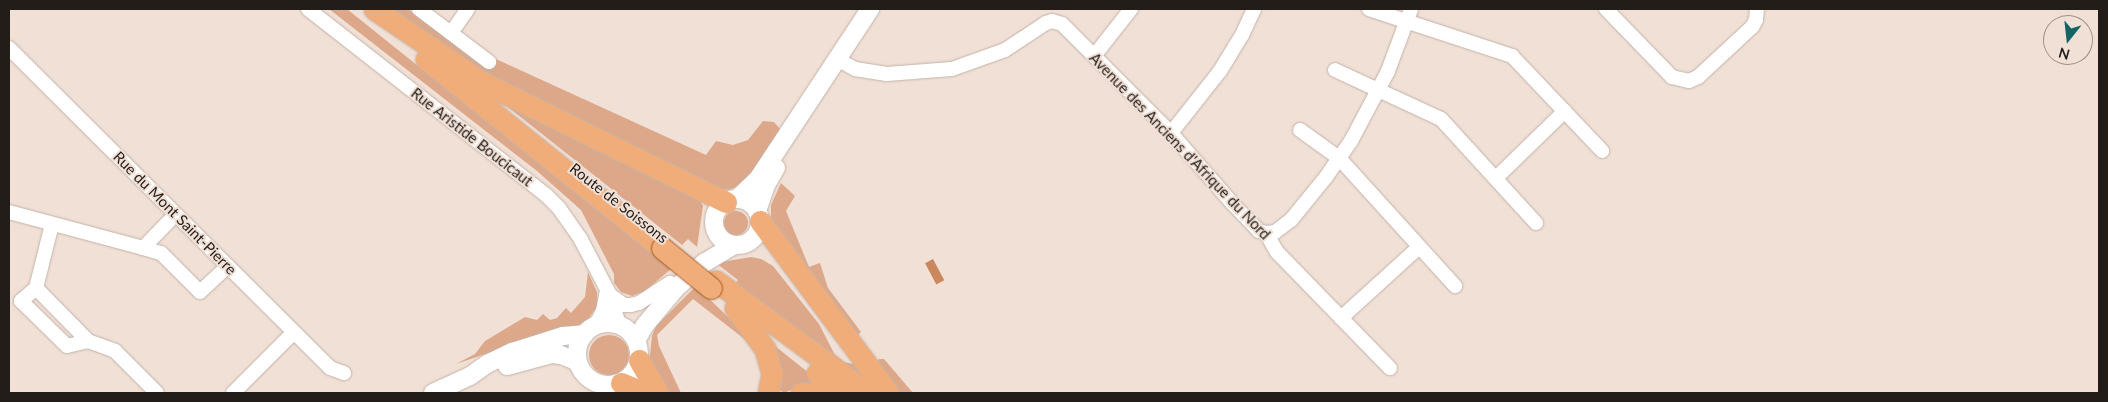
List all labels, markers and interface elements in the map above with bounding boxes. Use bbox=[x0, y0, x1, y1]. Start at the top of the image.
north arrow bbox=[2043, 15, 2093, 65]
text: N bbox=[2056, 44, 2072, 64]
street label: Avenue des Anciens d'Afrique du Nord bbox=[1086, 49, 1274, 243]
street label: Rue Aristide Boucicaut bbox=[407, 84, 537, 190]
street label: Rue du Mont Saint-Pierre bbox=[110, 148, 240, 278]
street label: Route de Soissons bbox=[566, 159, 672, 247]

